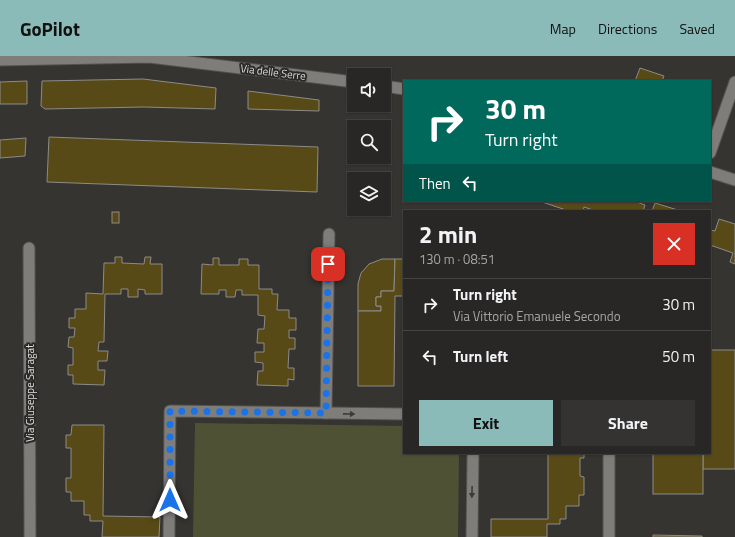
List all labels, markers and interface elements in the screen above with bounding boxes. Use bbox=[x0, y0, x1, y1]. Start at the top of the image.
text: GoPilot bbox=[20, 14, 80, 43]
text: Map bbox=[550, 18, 576, 39]
text: Directions bbox=[598, 18, 657, 39]
text: Saved bbox=[679, 18, 715, 39]
street label: Via delle Serre bbox=[239, 60, 307, 84]
map controls bbox=[347, 68, 391, 216]
button: sound bbox=[347, 68, 391, 112]
text: 30 m bbox=[485, 87, 546, 130]
icon: right bbox=[419, 96, 471, 148]
button: search bbox=[347, 120, 391, 164]
text: Turn right bbox=[485, 126, 558, 153]
button: layers bbox=[347, 172, 391, 216]
text: Then bbox=[419, 172, 451, 195]
icon: left bbox=[459, 172, 481, 194]
text: 2 min bbox=[419, 216, 477, 252]
button: close bbox=[653, 223, 695, 265]
pin bbox=[311, 247, 345, 281]
text: 130 m · 08:51 bbox=[419, 249, 495, 269]
icon: arrive bbox=[317, 253, 339, 275]
text: Turn right bbox=[453, 283, 517, 306]
text: 30 m bbox=[662, 293, 695, 316]
icon: right bbox=[419, 294, 441, 316]
text: Via Vittorio Emanuele Secondo bbox=[453, 306, 621, 326]
street label: Via Giuseppe Saragat bbox=[22, 344, 38, 442]
text: Turn left bbox=[453, 345, 508, 368]
text: 50 m bbox=[662, 345, 695, 368]
icon: left bbox=[419, 346, 441, 368]
button: Exit bbox=[419, 400, 553, 446]
button: Share bbox=[561, 400, 695, 446]
one-way arrow bbox=[343, 411, 356, 417]
position arrow bbox=[149, 479, 191, 521]
one-way arrow bbox=[469, 486, 475, 499]

